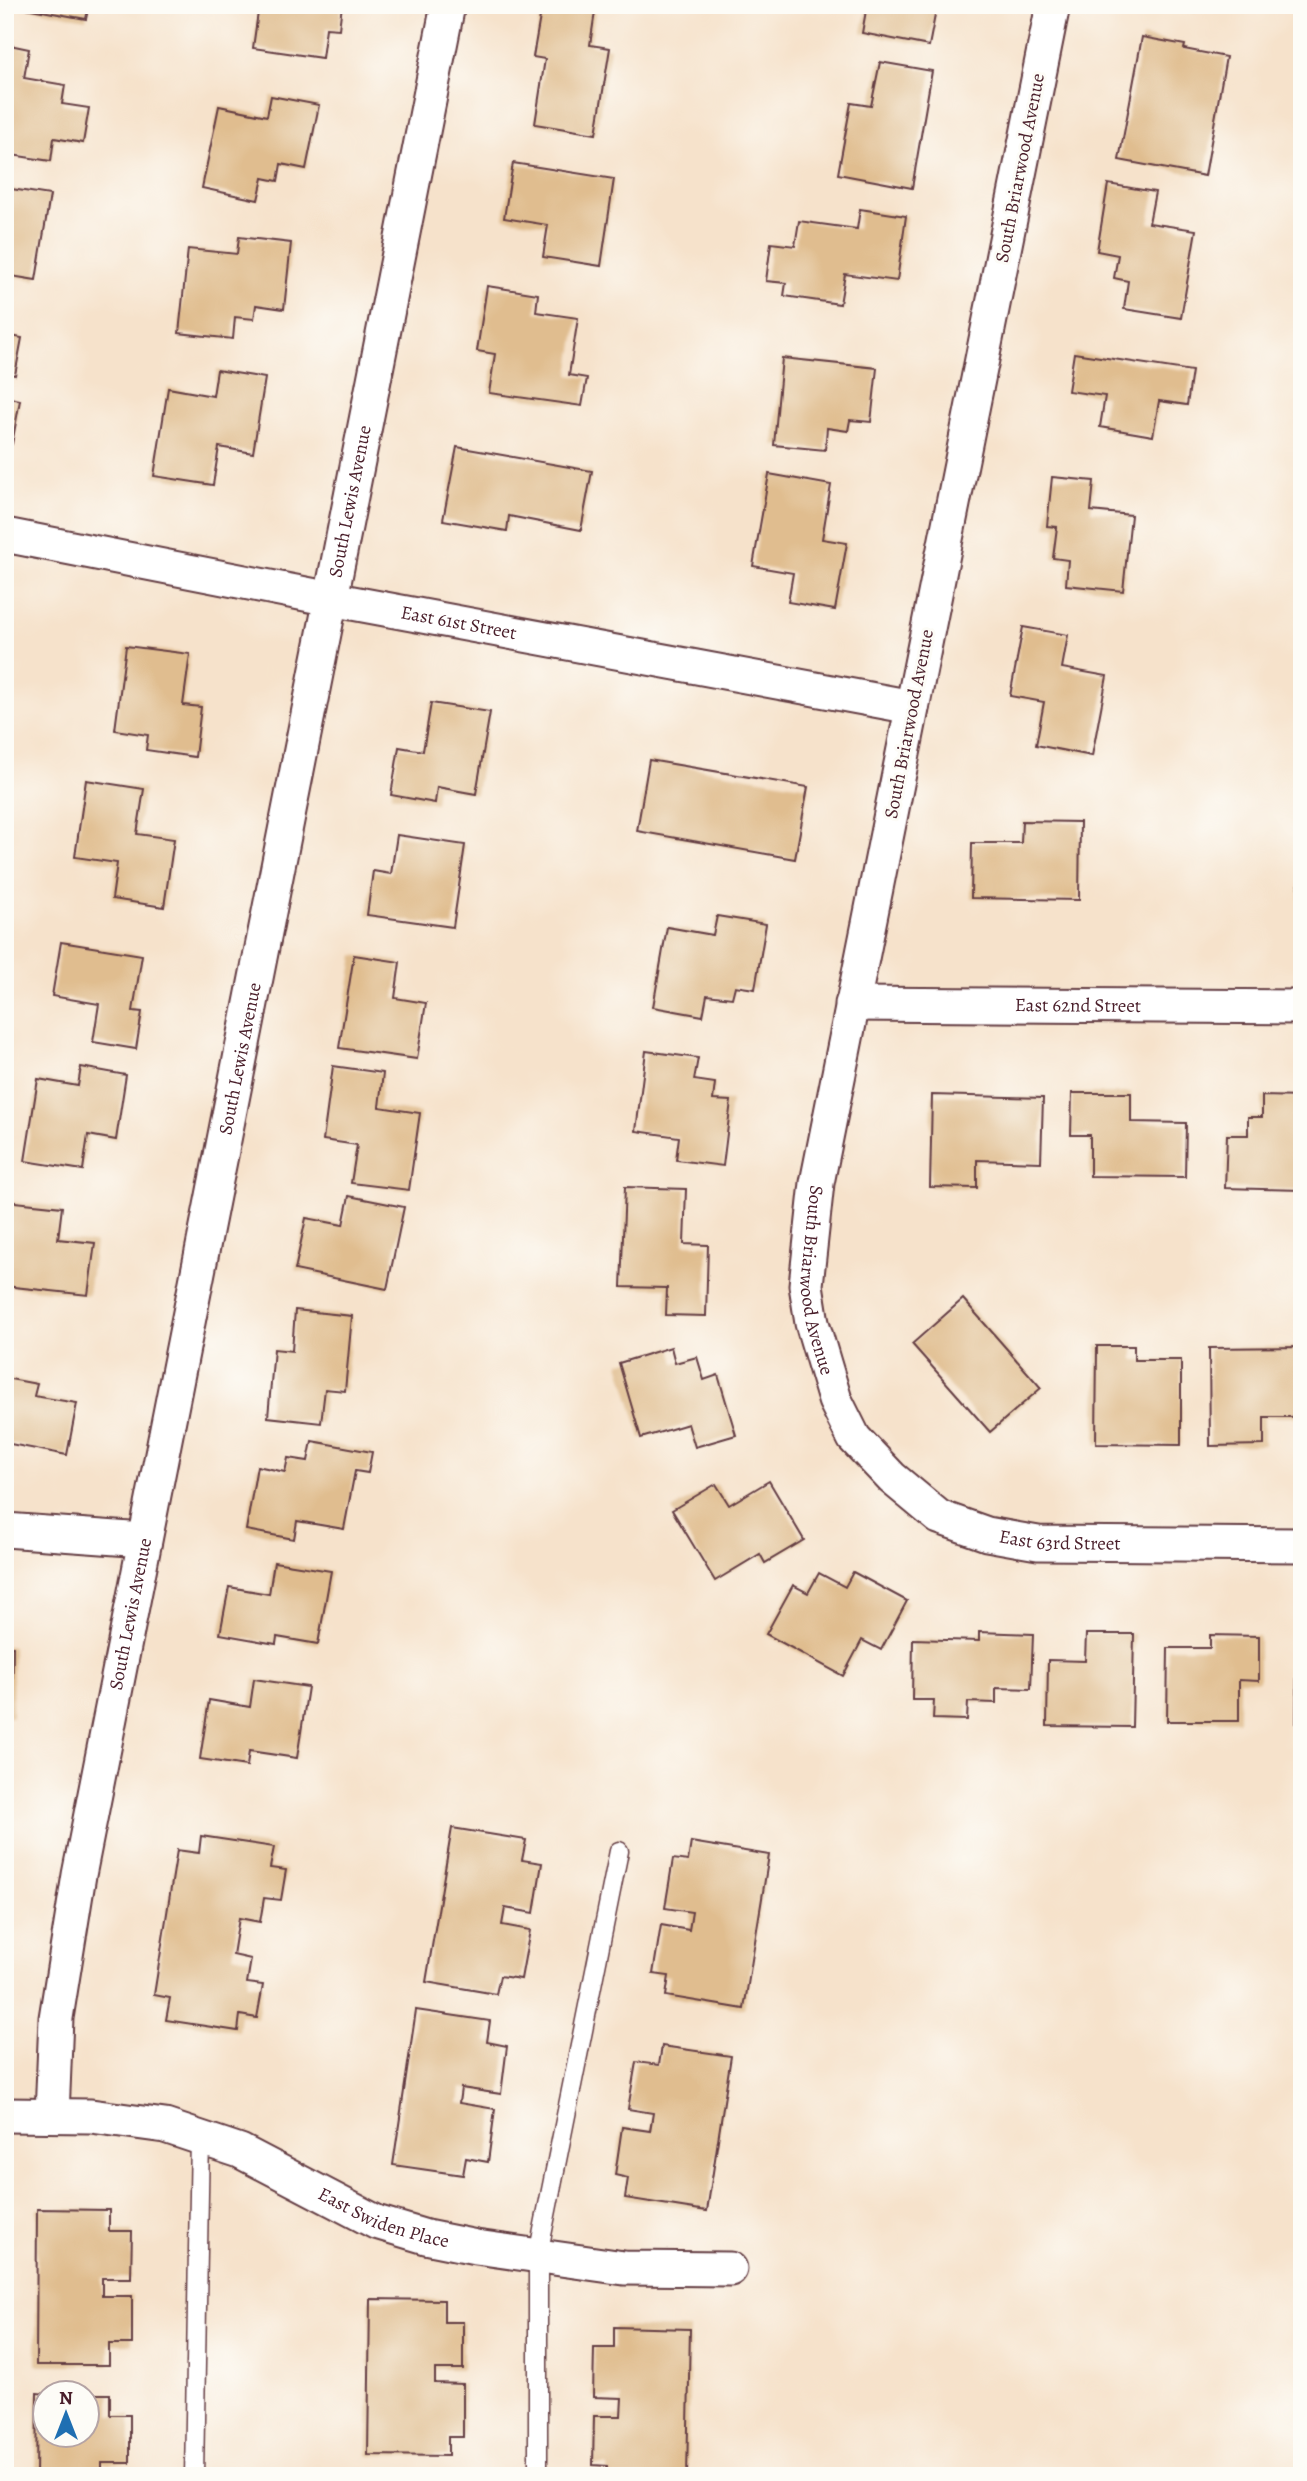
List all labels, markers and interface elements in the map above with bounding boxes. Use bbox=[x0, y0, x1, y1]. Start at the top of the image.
street label: South Briarwood Avenue bbox=[989, 71, 1051, 265]
street label: South Lewis Avenue bbox=[322, 423, 378, 580]
street label: East 61st Street bbox=[399, 599, 519, 646]
street label: South Briarwood Avenue bbox=[878, 627, 940, 821]
street label: South Lewis Avenue bbox=[212, 980, 268, 1137]
street label: East 62nd Street bbox=[1015, 992, 1141, 1019]
street label: South Briarwood Avenue bbox=[793, 1184, 840, 1378]
street label: East 63rd Street bbox=[997, 1523, 1121, 1557]
street label: South Lewis Avenue bbox=[103, 1536, 158, 1692]
street label: East Swiden Place bbox=[314, 2181, 451, 2254]
north arrow bbox=[32, 2380, 102, 2450]
text: N bbox=[59, 2385, 73, 2411]

